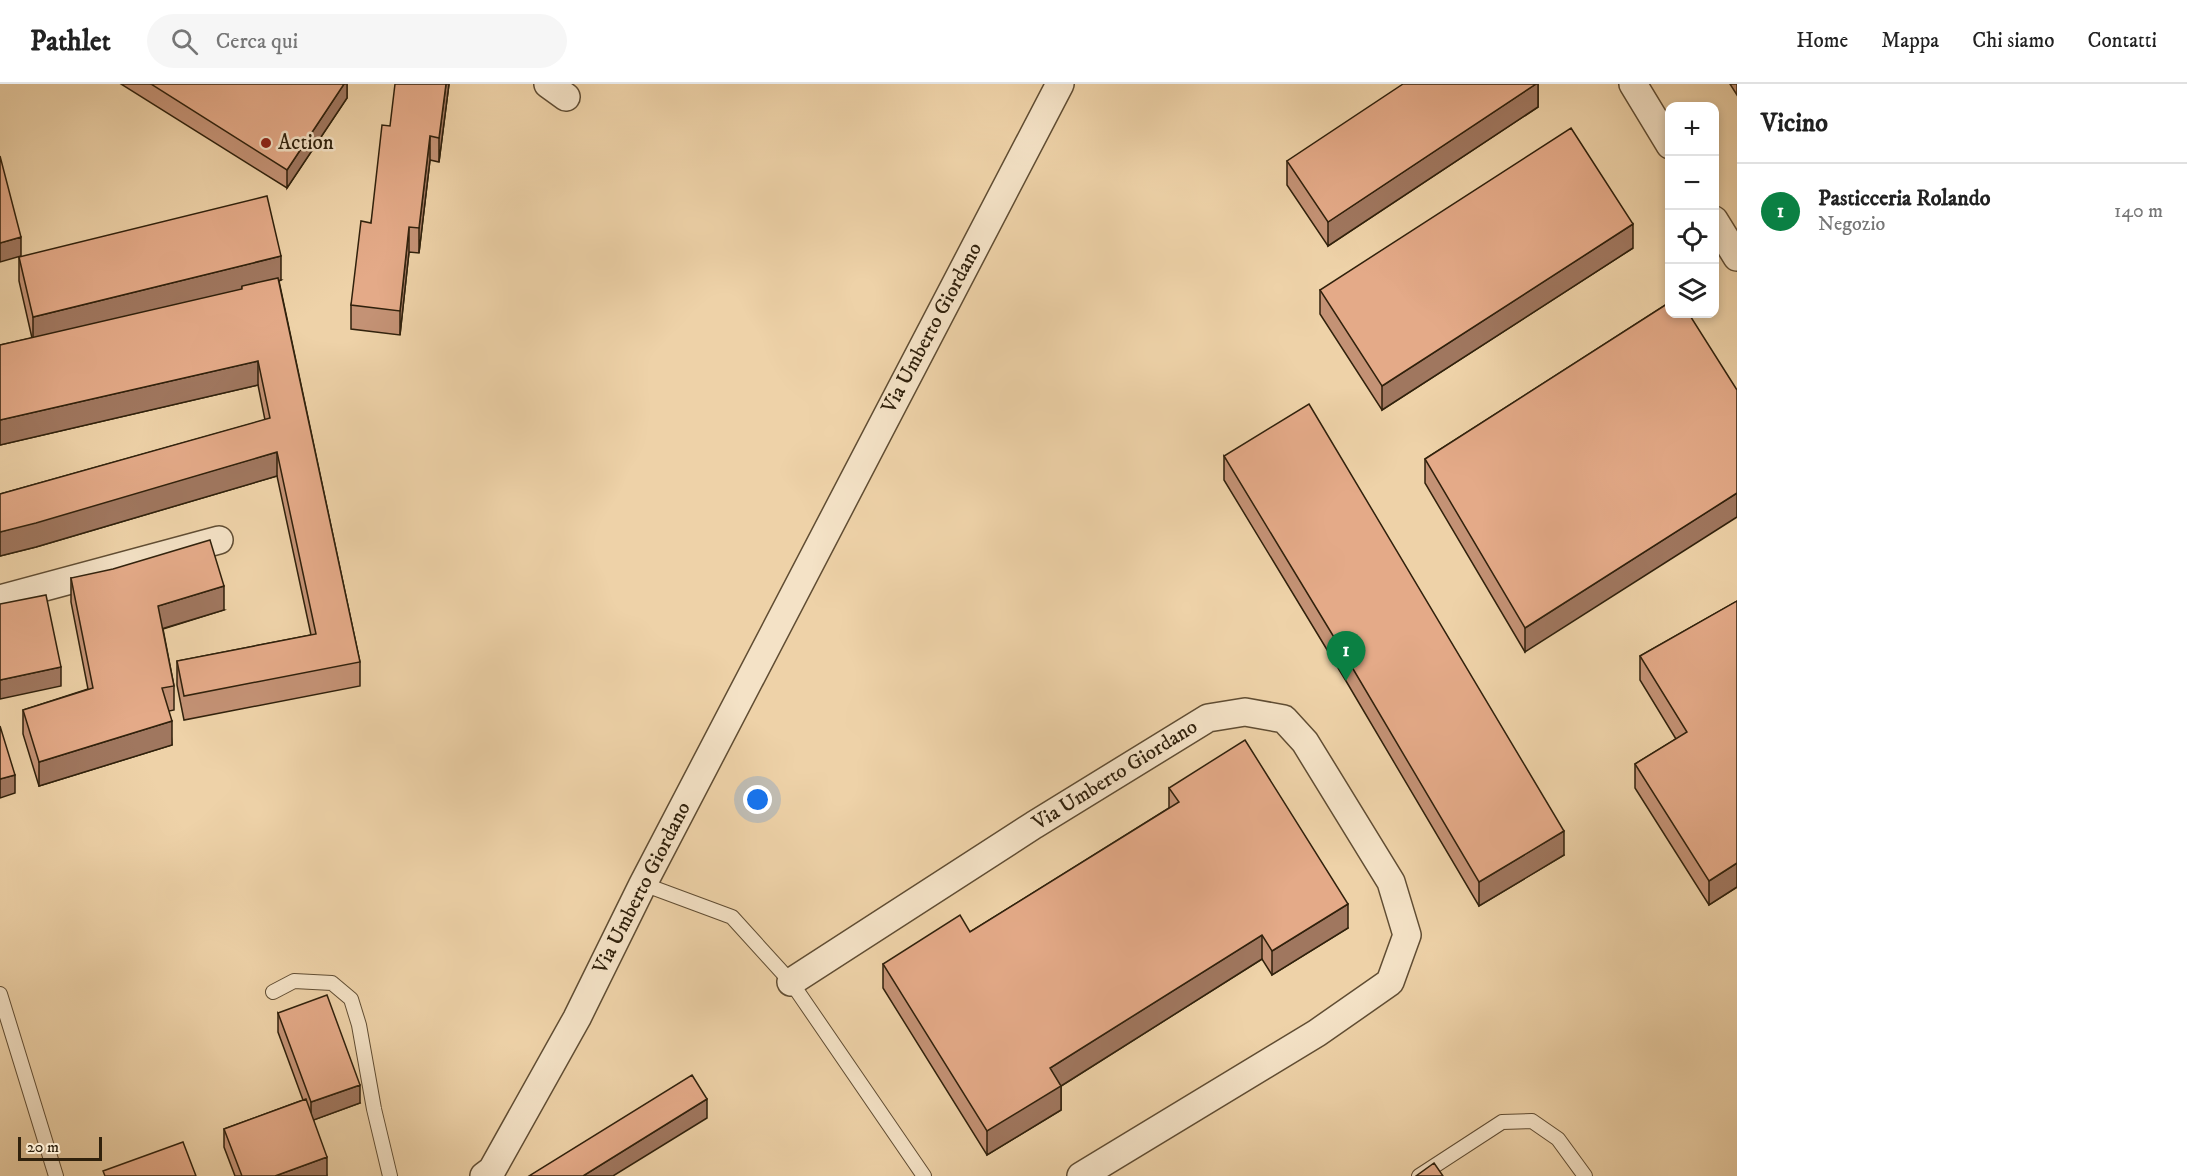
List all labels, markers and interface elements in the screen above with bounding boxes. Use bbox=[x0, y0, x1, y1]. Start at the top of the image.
search box bbox=[147, 14, 567, 68]
text: Pathlet bbox=[30, 24, 111, 59]
icon: search bbox=[168, 25, 201, 58]
text: Cerca qui bbox=[216, 28, 298, 55]
text: Home bbox=[1796, 28, 1848, 54]
text: Mappa bbox=[1881, 28, 1939, 54]
text: Chi siamo bbox=[1972, 28, 2054, 54]
text: Contatti bbox=[2087, 28, 2157, 54]
map controls bbox=[1665, 102, 1719, 318]
button: + bbox=[1665, 102, 1719, 156]
text: Vicino bbox=[1761, 107, 1828, 140]
place label: Action bbox=[278, 130, 334, 156]
marker: Action bbox=[259, 136, 273, 150]
button: − bbox=[1665, 156, 1719, 210]
text: Pasticceria Rolando bbox=[1818, 185, 1990, 212]
text: 1 bbox=[1777, 199, 1784, 224]
text: 140 m bbox=[2114, 199, 2163, 224]
button: locate bbox=[1665, 210, 1719, 264]
text: Negozio bbox=[1818, 212, 1885, 237]
street label: Via Umberto Giordano bbox=[876, 238, 988, 419]
button: layers bbox=[1665, 264, 1719, 318]
pin: 1 bbox=[1326, 632, 1366, 681]
street label: Via Umberto Giordano bbox=[1027, 714, 1202, 837]
your location bbox=[743, 785, 772, 814]
street label: Via Umberto Giordano bbox=[587, 798, 697, 979]
scale bar bbox=[18, 1134, 102, 1162]
text: 20 m bbox=[27, 1137, 59, 1157]

